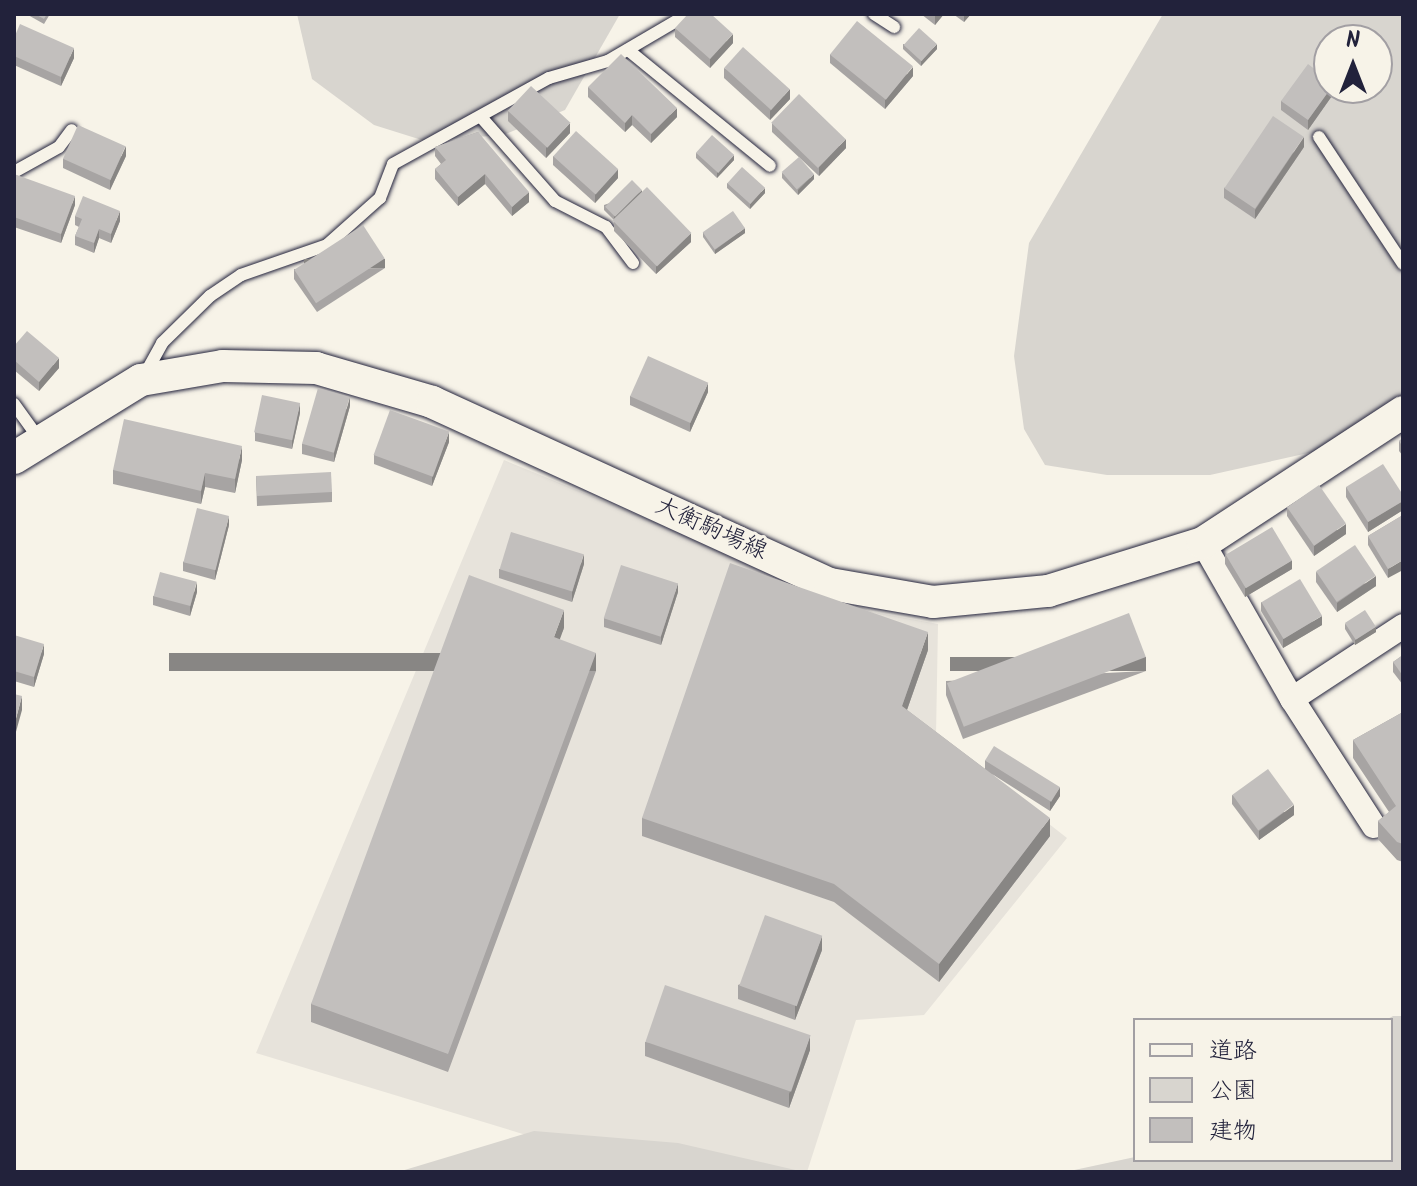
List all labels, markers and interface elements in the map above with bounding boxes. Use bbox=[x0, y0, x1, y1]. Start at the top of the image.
north arrow bbox=[1313, 24, 1393, 104]
text: N bbox=[1346, 24, 1360, 59]
street label: 大衡駒場線 bbox=[650, 491, 772, 567]
legend bbox=[1133, 1018, 1393, 1162]
text: 道路 bbox=[1209, 1032, 1257, 1071]
text: 公園 bbox=[1209, 1072, 1257, 1111]
text: 建物 bbox=[1209, 1112, 1257, 1151]

